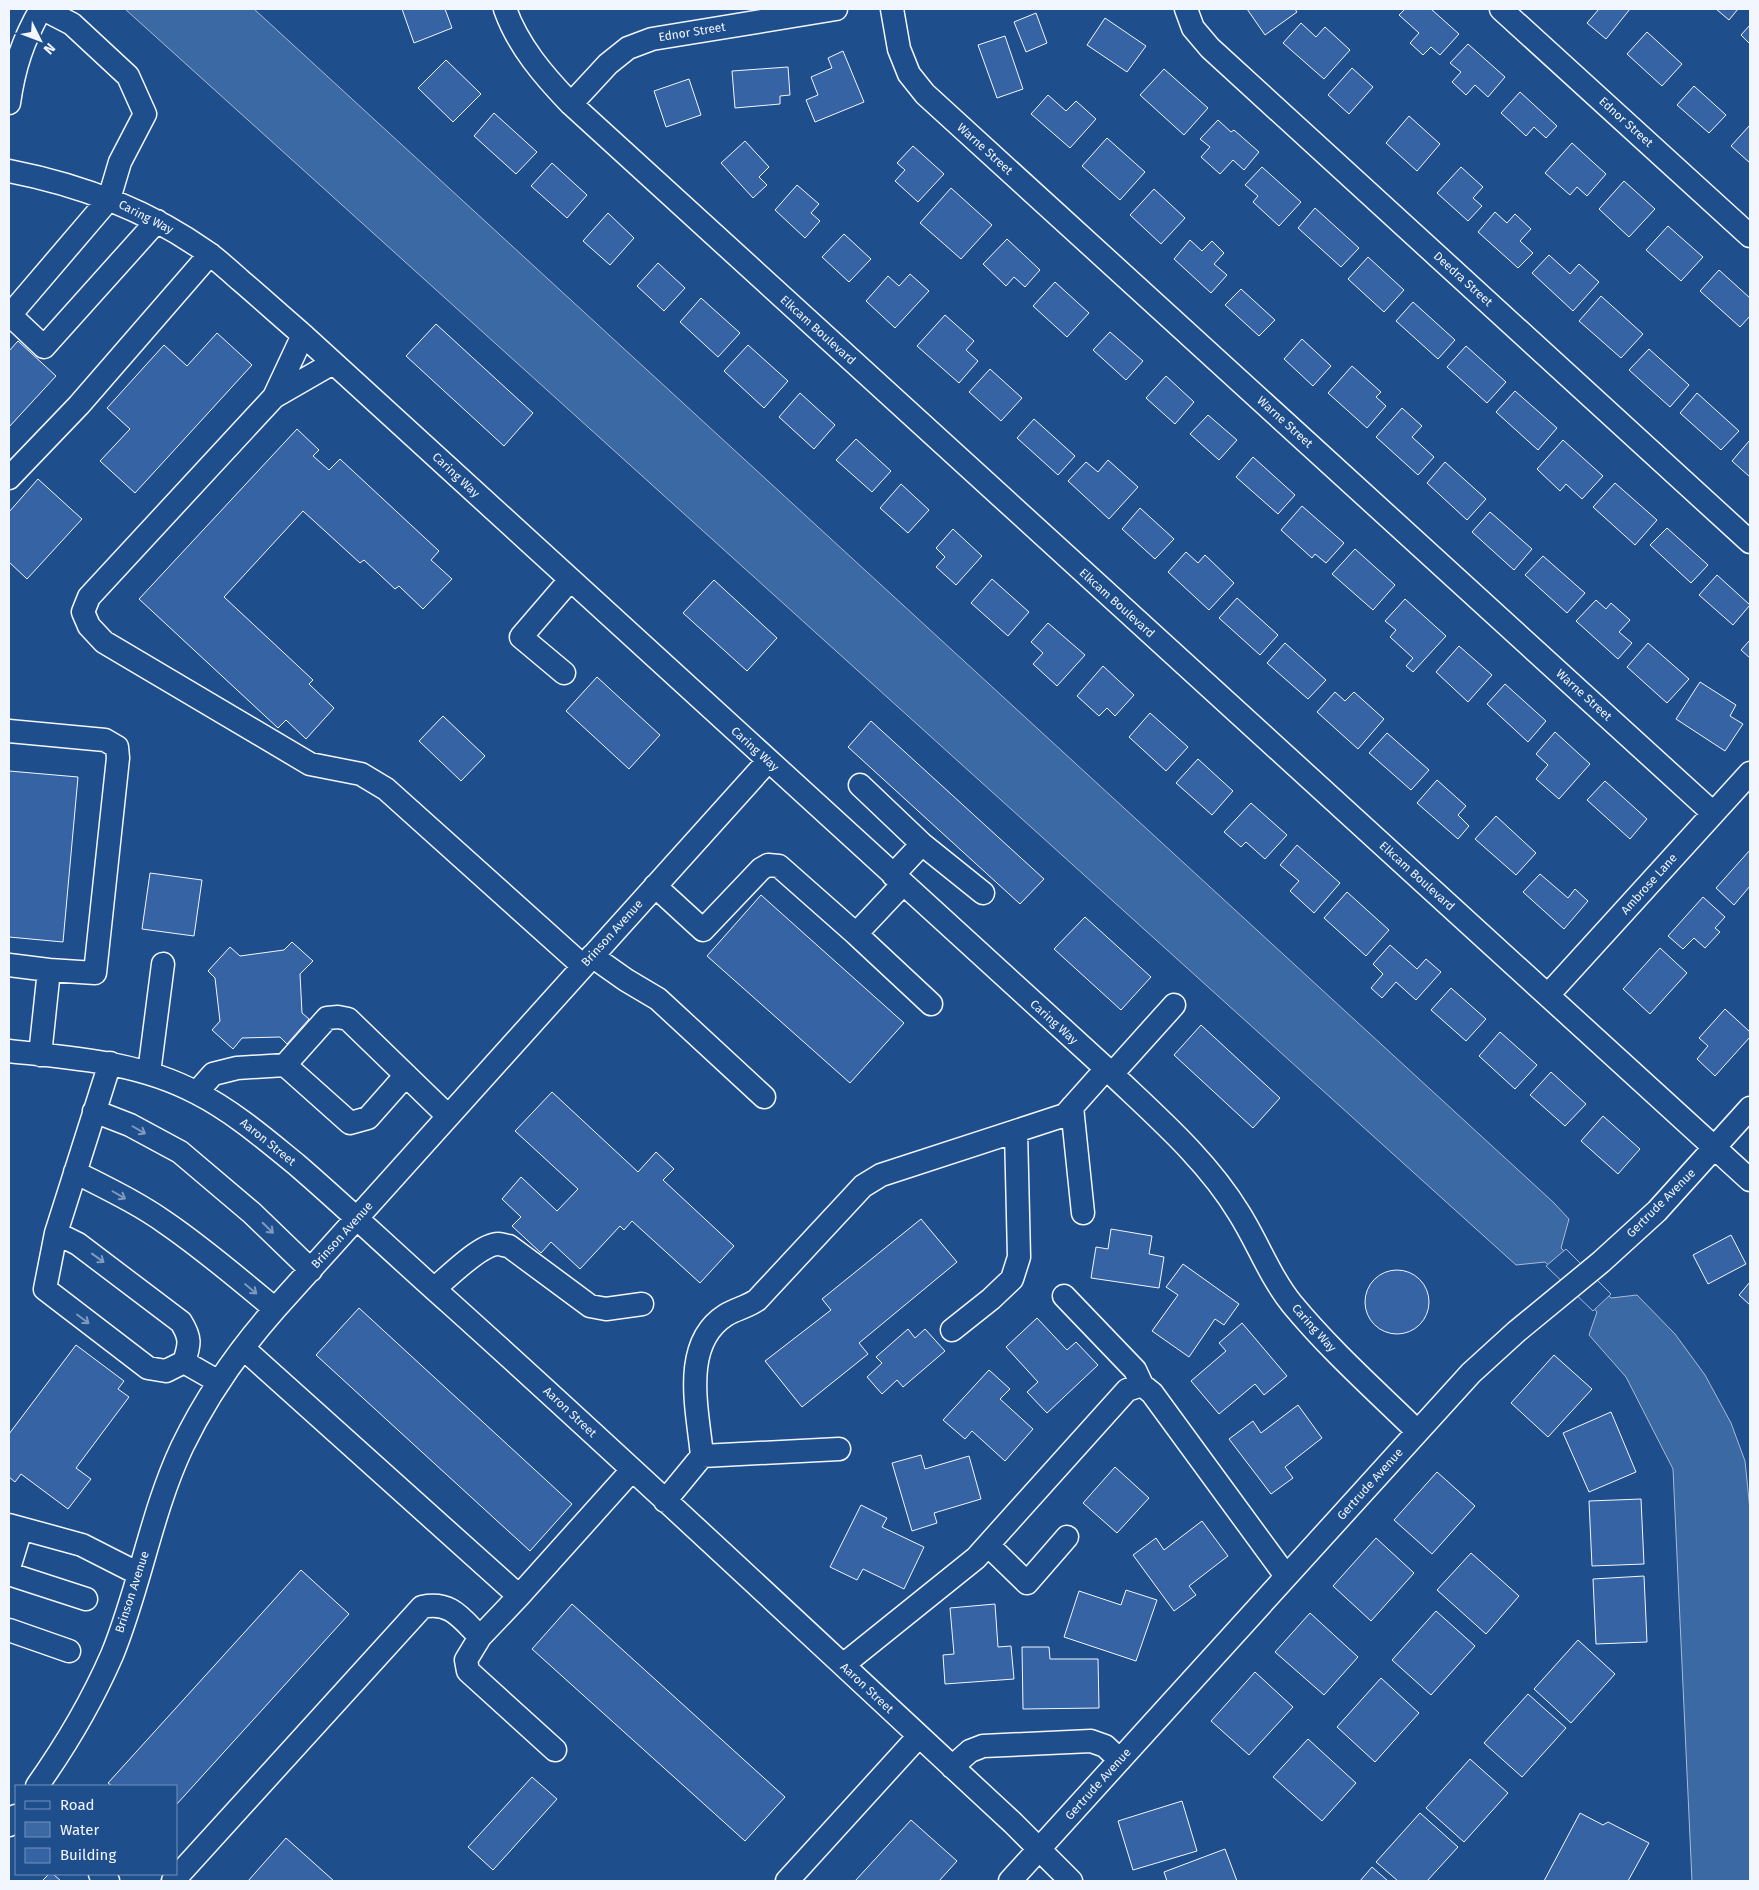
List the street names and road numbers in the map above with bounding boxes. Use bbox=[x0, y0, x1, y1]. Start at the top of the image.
street label: Ednor Street bbox=[657, 20, 727, 44]
street label: Ednor Street bbox=[1596, 94, 1656, 150]
street label: Warne Street bbox=[954, 120, 1016, 178]
street label: Caring Way bbox=[116, 197, 176, 237]
street label: Deedra Street bbox=[1431, 249, 1496, 310]
street label: Elkcam Boulevard bbox=[777, 293, 859, 367]
street label: Warne Street bbox=[1254, 393, 1316, 451]
street label: Caring Way bbox=[430, 450, 483, 500]
street label: Elkcam Boulevard bbox=[1076, 566, 1158, 640]
street label: Warne Street bbox=[1553, 666, 1615, 724]
street label: Caring Way bbox=[728, 724, 782, 774]
street label: Elkcam Boulevard bbox=[1376, 839, 1458, 913]
street label: Ambrose Lane bbox=[1618, 851, 1680, 917]
street label: Brinson Avenue bbox=[578, 897, 646, 969]
street label: Caring Way bbox=[1027, 997, 1081, 1047]
street label: Aaron Street bbox=[237, 1115, 299, 1169]
street label: Gertrude Avenue bbox=[1624, 1166, 1698, 1240]
street label: Brinson Avenue bbox=[308, 1199, 376, 1271]
street label: Caring Way bbox=[1289, 1301, 1339, 1355]
street label: Aaron Street bbox=[541, 1384, 600, 1441]
street label: Gertrude Avenue bbox=[1334, 1445, 1406, 1523]
street label: Brinson Avenue bbox=[112, 1549, 152, 1635]
street label: Aaron Street bbox=[838, 1660, 897, 1717]
street label: Gertrude Avenue bbox=[1062, 1745, 1134, 1823]

